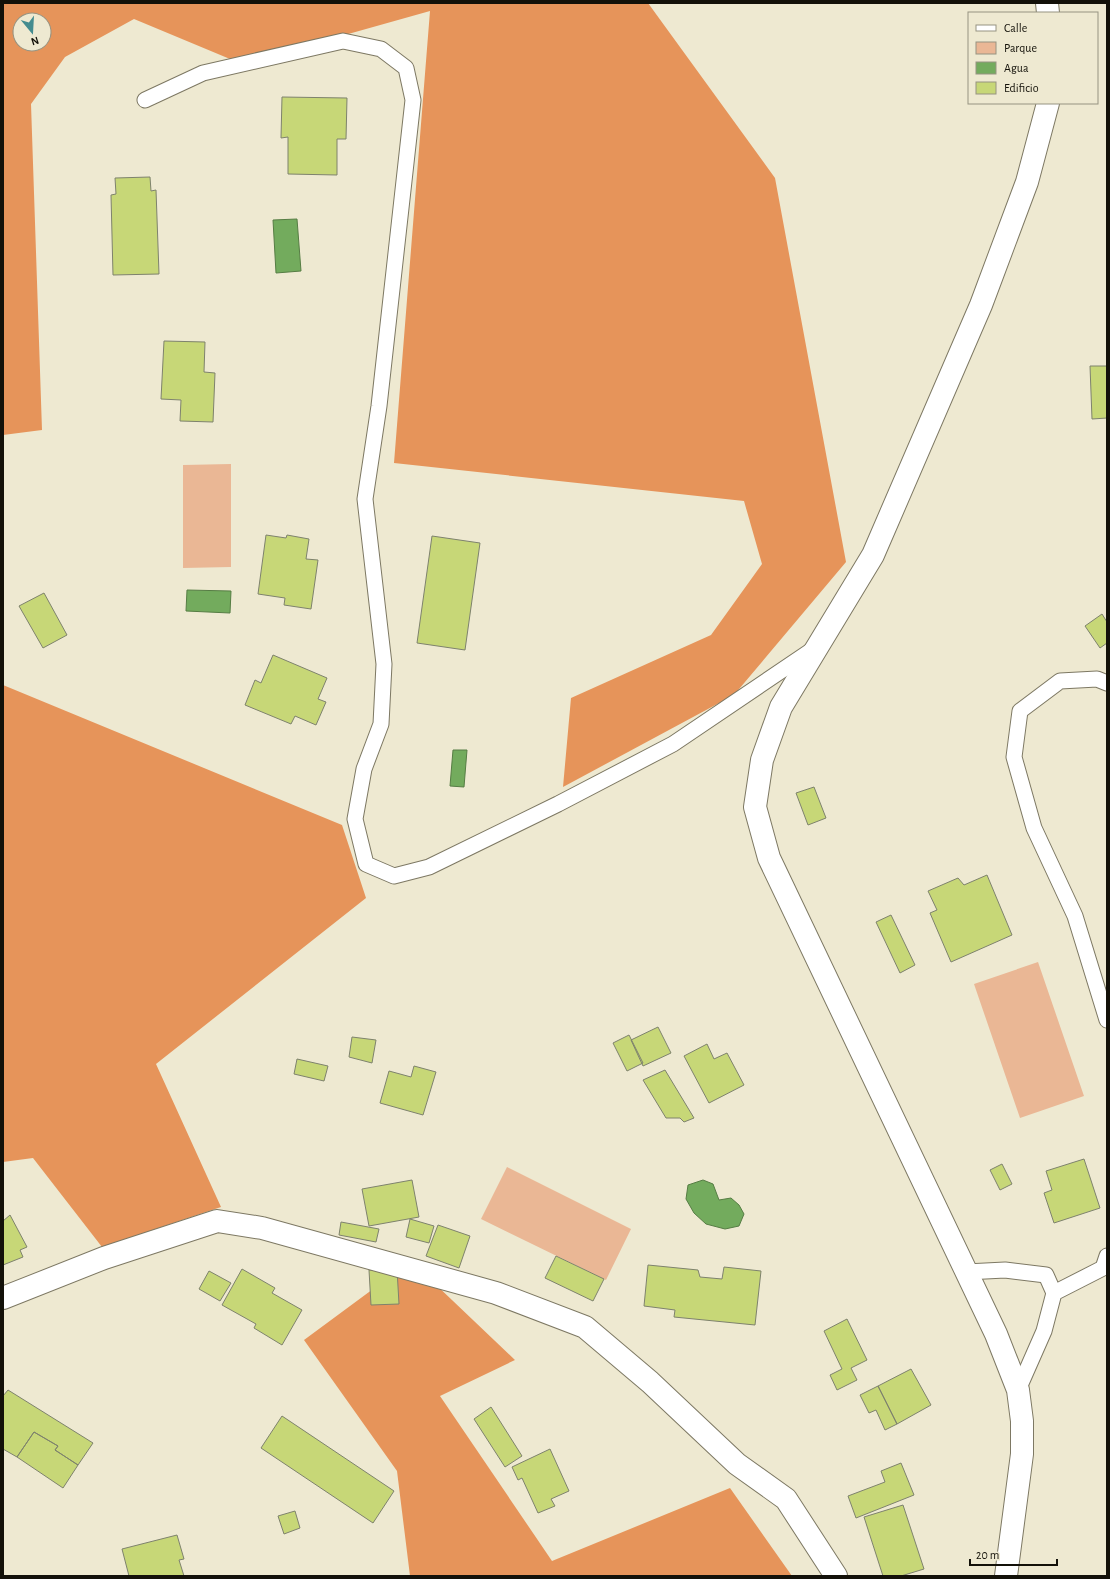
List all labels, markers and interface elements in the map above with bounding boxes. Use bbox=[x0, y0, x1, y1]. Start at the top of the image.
north arrow bbox=[12, 12, 52, 52]
legend bbox=[968, 12, 1098, 104]
text: Calle bbox=[1004, 22, 1027, 34]
text: N bbox=[30, 35, 40, 47]
text: Parque bbox=[1004, 42, 1037, 54]
text: Agua bbox=[1004, 62, 1029, 74]
text: Edificio bbox=[1004, 82, 1039, 94]
scale bar bbox=[970, 1541, 1057, 1567]
text: 20 m bbox=[976, 1549, 999, 1561]

